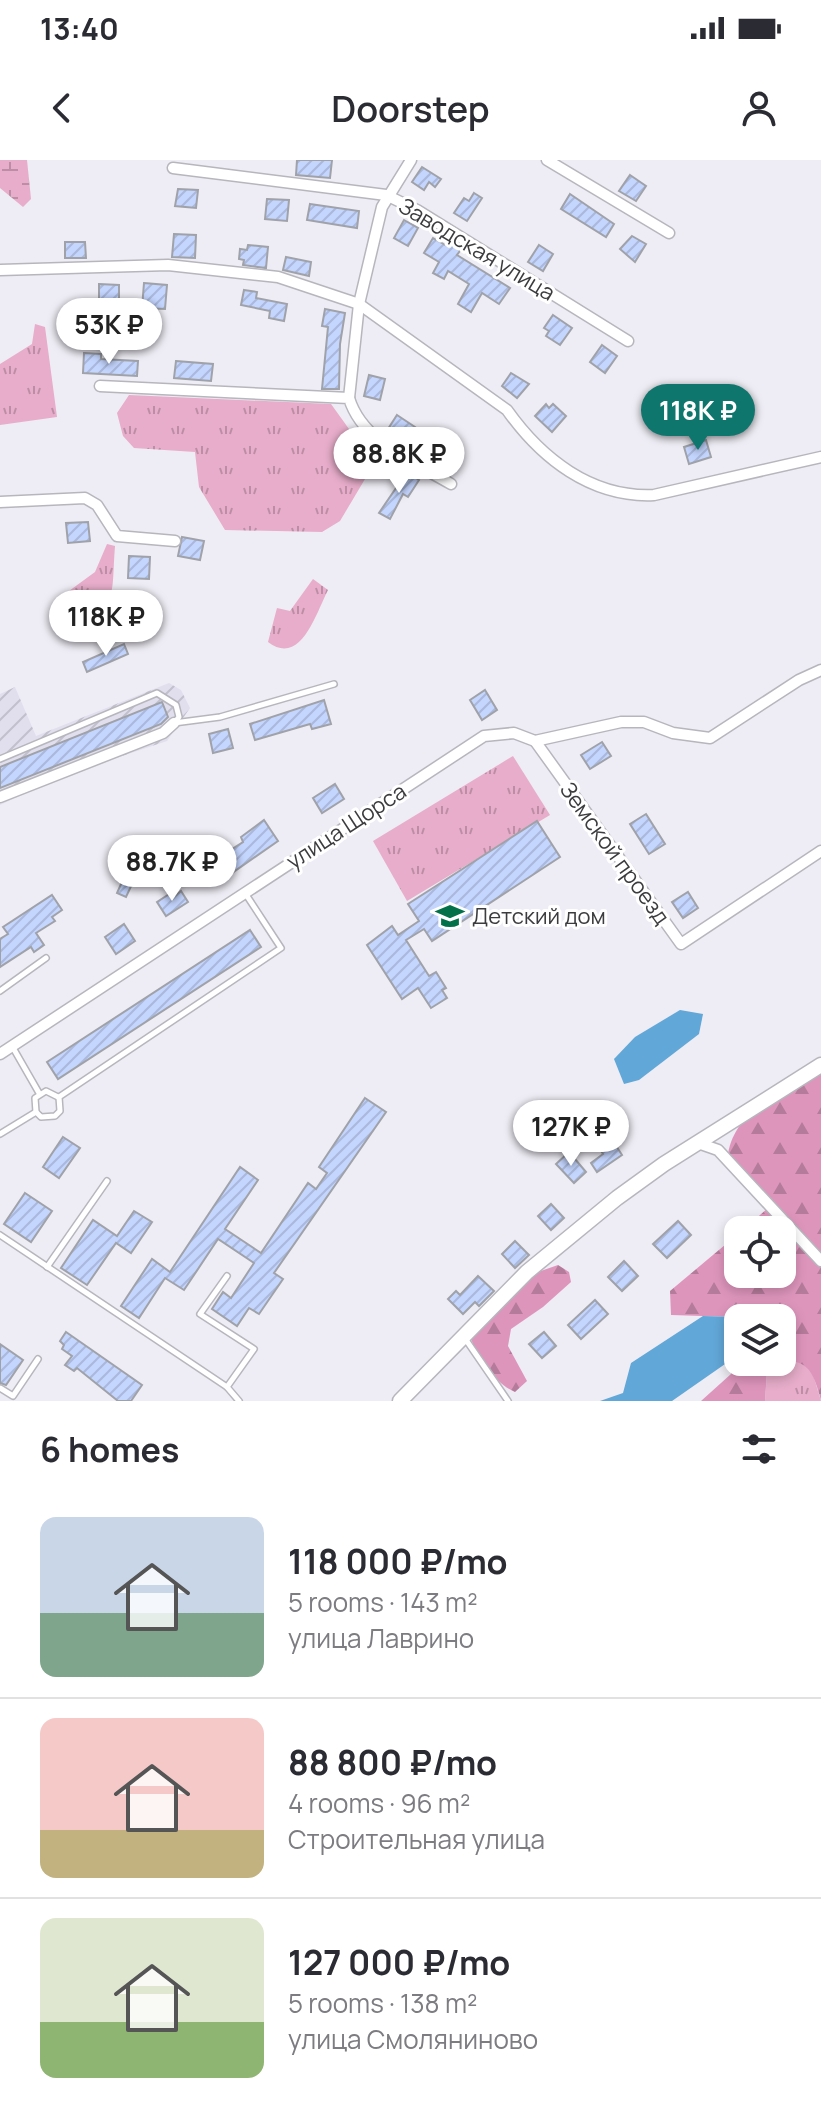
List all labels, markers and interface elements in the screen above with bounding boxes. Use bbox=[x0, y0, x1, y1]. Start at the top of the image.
text: 13:40 bbox=[40, 8, 119, 49]
text: Doorstep bbox=[331, 84, 490, 133]
icon: back bbox=[40, 86, 84, 130]
icon: person bbox=[737, 86, 781, 130]
street label: Заводская улица bbox=[393, 190, 561, 308]
pin: 53K ₽ bbox=[53, 298, 165, 366]
text: 53K ₽ bbox=[74, 306, 144, 342]
pin: 118K ₽ bbox=[633, 384, 763, 452]
text: 118K ₽ bbox=[659, 392, 737, 428]
pin: 88.8K ₽ bbox=[325, 427, 473, 495]
text: 88.8K ₽ bbox=[352, 435, 446, 471]
pin: 118K ₽ bbox=[41, 590, 171, 658]
text: 118K ₽ bbox=[67, 598, 145, 634]
street label: улица Щорса bbox=[280, 776, 412, 876]
street label: Земской проезд bbox=[553, 776, 677, 930]
pin: 88.7K ₽ bbox=[98, 835, 246, 903]
text: 88.7K ₽ bbox=[126, 843, 218, 879]
school or university icon: Детский дом bbox=[435, 901, 465, 931]
place label: Детский дом bbox=[472, 901, 606, 931]
pin: 127K ₽ bbox=[506, 1100, 636, 1168]
text: 127K ₽ bbox=[531, 1108, 611, 1144]
map controls bbox=[724, 1216, 796, 1376]
button: locate bbox=[724, 1216, 796, 1288]
button: layers bbox=[724, 1304, 796, 1376]
text: 6 homes bbox=[40, 1426, 179, 1472]
icon: filters bbox=[737, 1427, 781, 1471]
text: 118 000 ₽/mo bbox=[288, 1538, 508, 1584]
icon: home bbox=[104, 1549, 200, 1645]
text: 5 rooms · 143 m² bbox=[288, 1584, 478, 1620]
text: улица Лаврино bbox=[288, 1620, 474, 1656]
text: 88 800 ₽/mo bbox=[288, 1739, 497, 1785]
icon: home bbox=[104, 1750, 200, 1846]
text: 4 rooms · 96 m² bbox=[288, 1785, 470, 1821]
text: Строительная улица bbox=[288, 1821, 545, 1857]
text: 127 000 ₽/mo bbox=[288, 1939, 510, 1985]
icon: home bbox=[104, 1950, 200, 2046]
text: 5 rooms · 138 m² bbox=[288, 1985, 477, 2021]
text: улица Смоляниново bbox=[288, 2021, 538, 2057]

